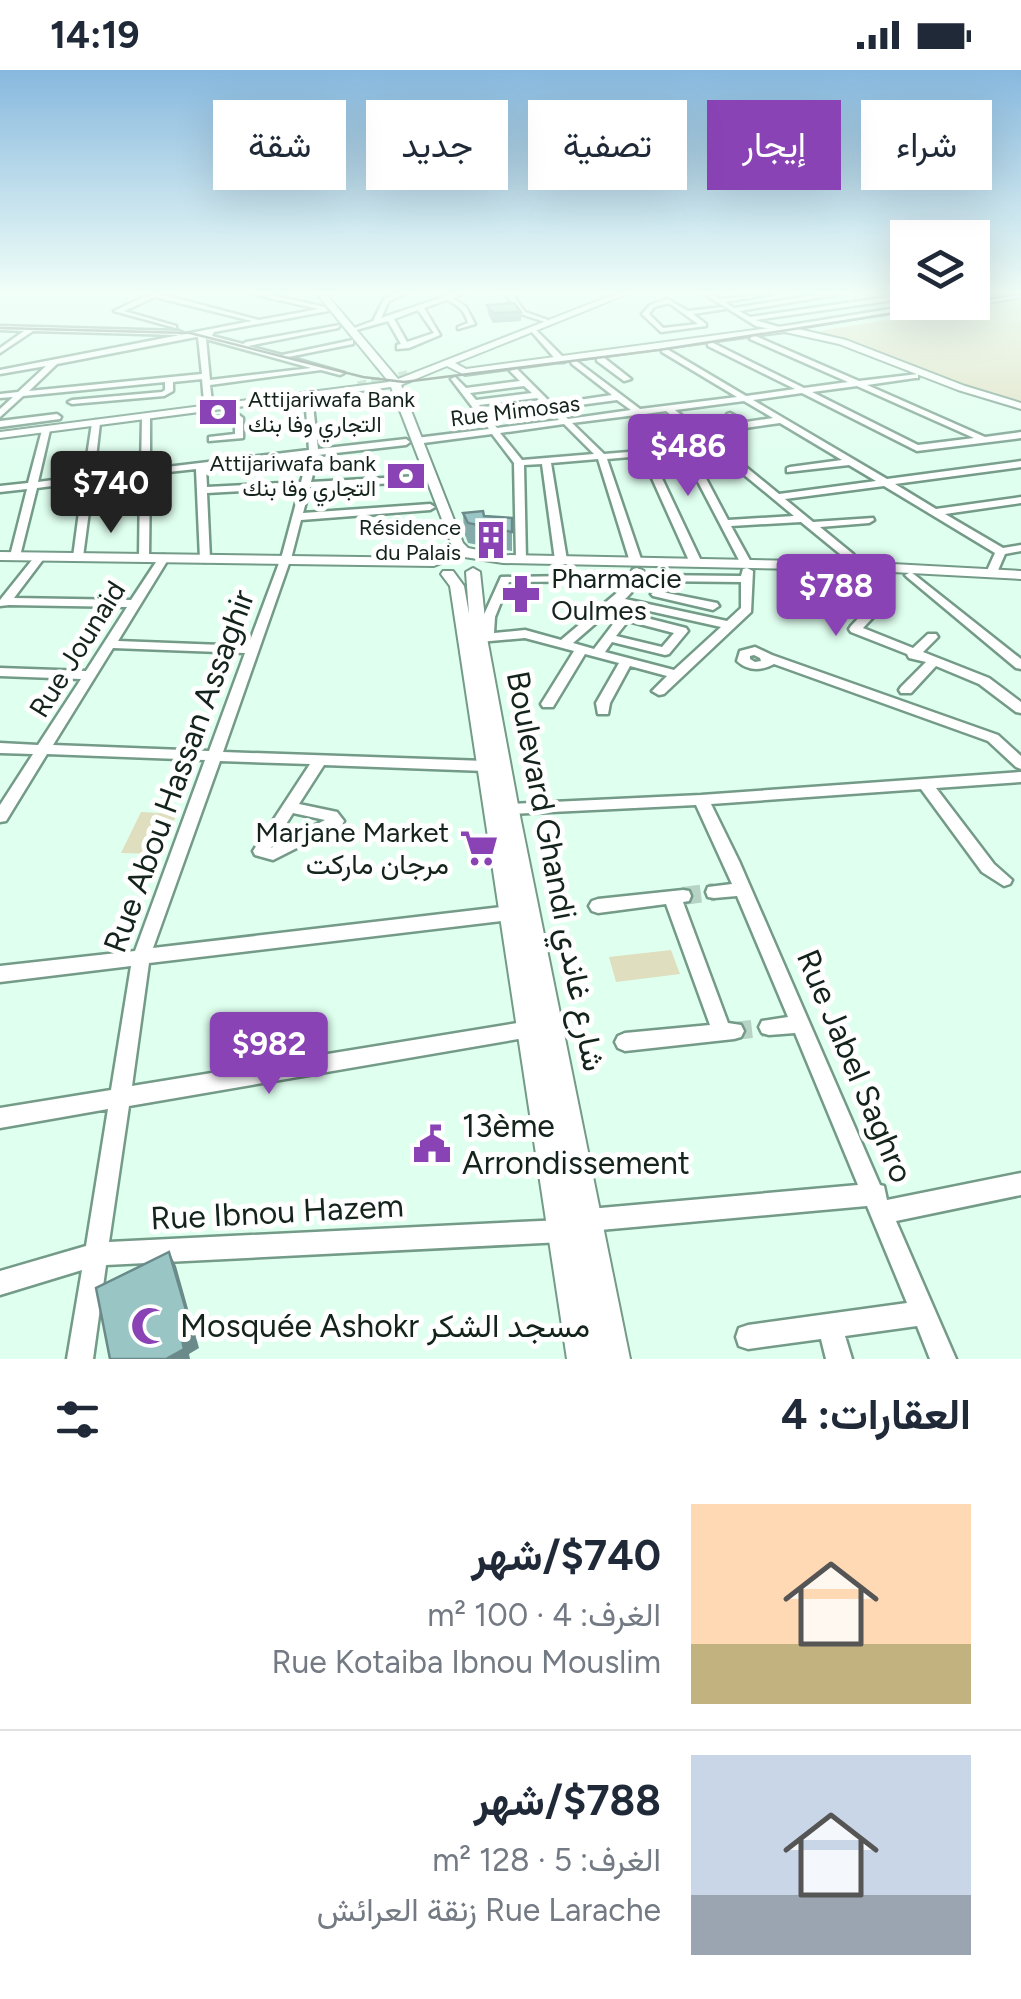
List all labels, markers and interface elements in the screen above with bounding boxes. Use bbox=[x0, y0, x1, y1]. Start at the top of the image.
text: 14:19 bbox=[50, 12, 140, 58]
chip: شقة bbox=[213, 100, 346, 190]
chip: جديد bbox=[366, 100, 508, 190]
chip: تصفية bbox=[528, 100, 687, 190]
chip: إيجار bbox=[707, 100, 841, 190]
chip: شراء bbox=[861, 100, 992, 190]
map controls bbox=[890, 220, 990, 320]
button: layers bbox=[890, 220, 990, 320]
place label: Attijariwafa Bank التجاري وفا بنك bbox=[248, 386, 415, 443]
street label: Rue Mimosas bbox=[449, 390, 581, 432]
bank icon: Attijariwafa Bank التجاري وفا بنك bbox=[197, 391, 239, 433]
pin: $486 bbox=[629, 414, 747, 499]
text: $486 bbox=[650, 427, 726, 465]
place label: Attijariwafa bank التجاري وفا بنك bbox=[210, 450, 376, 507]
pin: $740 bbox=[52, 451, 170, 536]
bank icon: Attijariwafa bank التجاري وفا بنك bbox=[385, 455, 427, 497]
text: $740 bbox=[73, 464, 149, 502]
place label: Résidence du Palais bbox=[359, 514, 461, 566]
building icon: Résidence du Palais bbox=[470, 519, 512, 561]
pin: $788 bbox=[777, 554, 895, 639]
place label: Pharmacie Oulmes bbox=[551, 561, 682, 627]
text: $788 bbox=[799, 567, 873, 605]
pharmacy icon: Pharmacie Oulmes bbox=[500, 573, 542, 615]
street label: Rue Jounaid bbox=[22, 574, 132, 724]
street label: Rue Abou Hassan Assaghir bbox=[96, 584, 262, 957]
street label: Boulevard Ghandi شارع غاندي bbox=[492, 668, 613, 1076]
place label: Marjane Market مرجان ماركت bbox=[255, 815, 449, 882]
supermarket icon: Marjane Market مرجان ماركت bbox=[458, 827, 500, 869]
street label: Rue Jabel Saghro bbox=[789, 944, 921, 1188]
pin: $982 bbox=[210, 1012, 328, 1097]
text: $982 bbox=[232, 1025, 306, 1063]
place label: 13ème Arrondissement bbox=[462, 1107, 690, 1182]
public building icon: 13ème Arrondissement bbox=[411, 1123, 453, 1165]
street label: Rue Ibnou Hazem bbox=[149, 1186, 405, 1238]
mosque icon: Mosquée Ashokr مسجد الشكر bbox=[129, 1305, 171, 1347]
place label: Mosquée Ashokr مسجد الشكر bbox=[180, 1307, 590, 1346]
text: العقارات: 4 bbox=[781, 1389, 971, 1440]
icon: filters bbox=[50, 1392, 105, 1447]
text: $740/شهر bbox=[471, 1530, 661, 1581]
icon: home bbox=[771, 1544, 891, 1664]
text: الغرف: 4 · 100 m² bbox=[427, 1596, 661, 1634]
text: Rue Kotaiba Ibnou Mouslim bbox=[271, 1643, 661, 1681]
text: $788/شهر bbox=[474, 1775, 661, 1826]
icon: home bbox=[771, 1795, 891, 1915]
text: الغرف: 5 · 128 m² bbox=[432, 1841, 661, 1879]
text: Rue Larache زنقة العرائش bbox=[317, 1891, 661, 1929]

